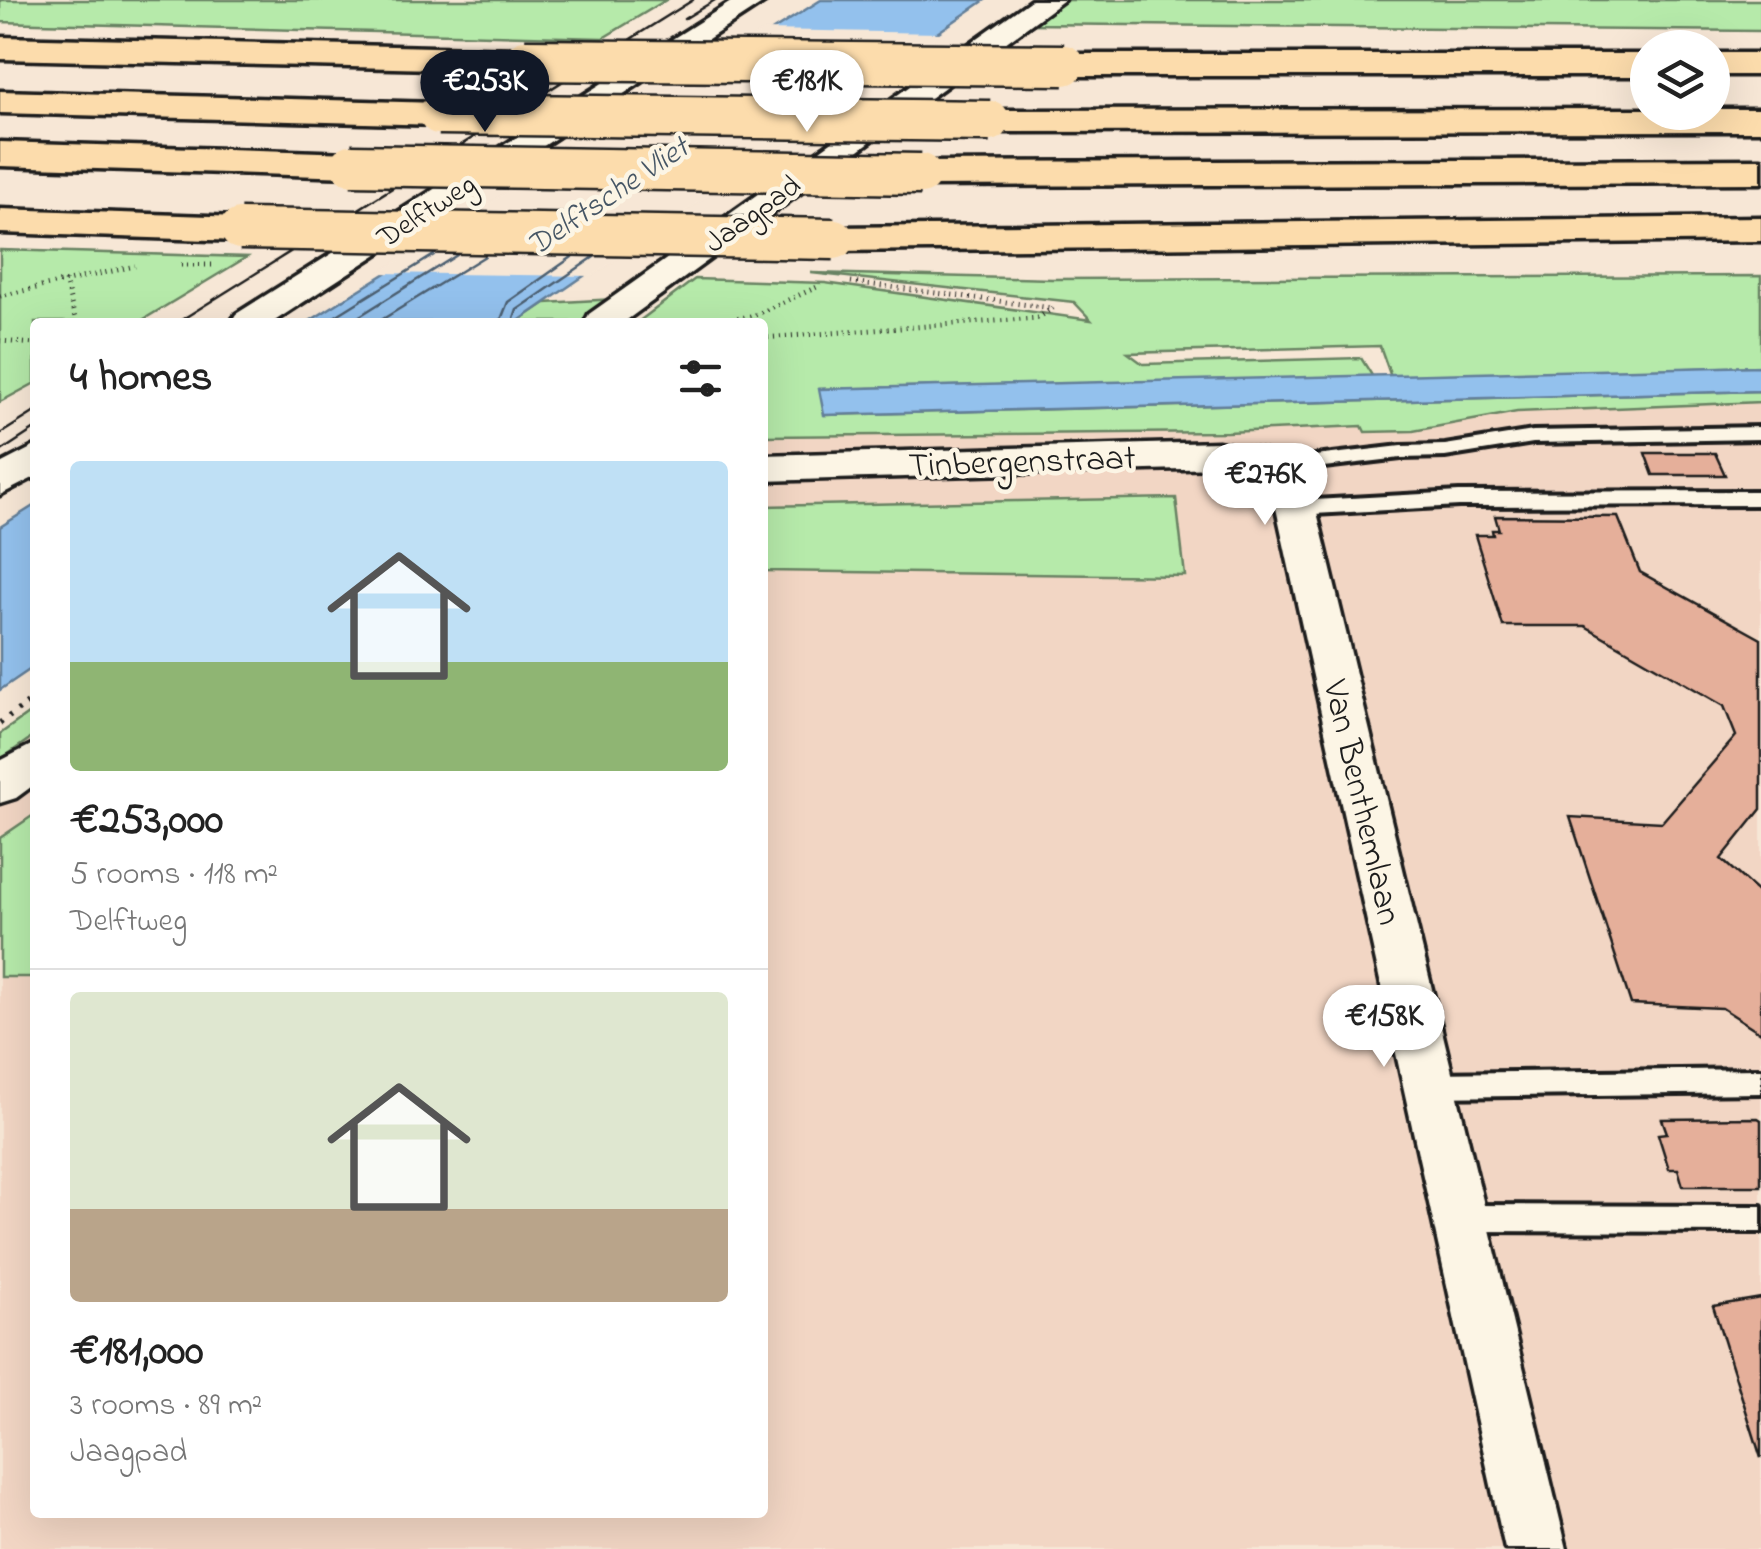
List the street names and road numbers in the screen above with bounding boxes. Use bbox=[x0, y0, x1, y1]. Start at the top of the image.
street label: Delftweg bbox=[369, 164, 486, 261]
street label: Jaagpad bbox=[696, 165, 811, 266]
street label: Tinbergenstraat bbox=[908, 434, 1137, 493]
street label: Van Benthemlaan bbox=[1307, 674, 1414, 930]

